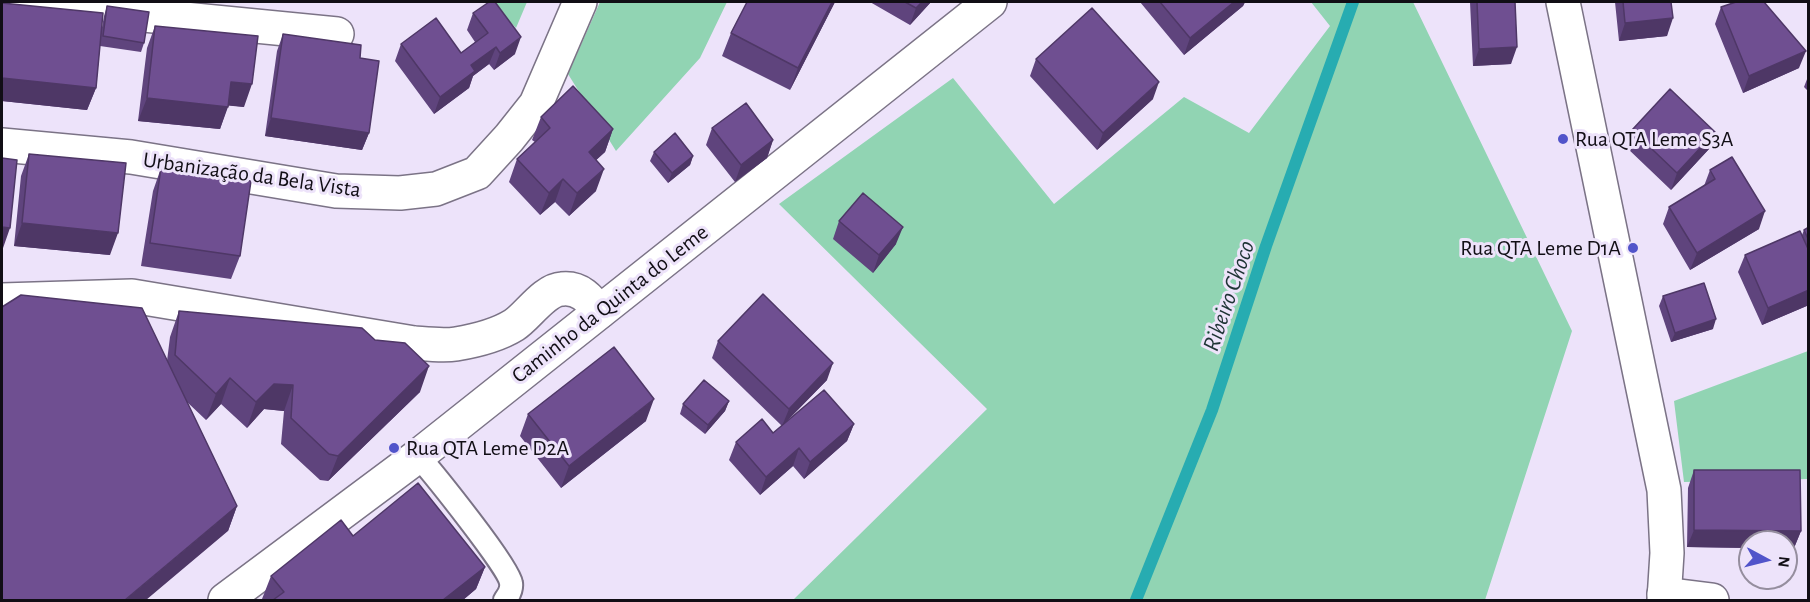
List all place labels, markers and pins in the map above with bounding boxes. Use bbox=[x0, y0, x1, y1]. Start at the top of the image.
place label: Rua QTA Leme S3A bbox=[1575, 126, 1733, 152]
marker: Rua QTA Leme S3A bbox=[1556, 132, 1570, 146]
place label: Rua QTA Leme D1A bbox=[1460, 235, 1621, 261]
marker: Rua QTA Leme D1A bbox=[1626, 241, 1640, 255]
place label: Rua QTA Leme D2A bbox=[406, 435, 569, 461]
marker: Rua QTA Leme D2A bbox=[387, 441, 401, 455]

